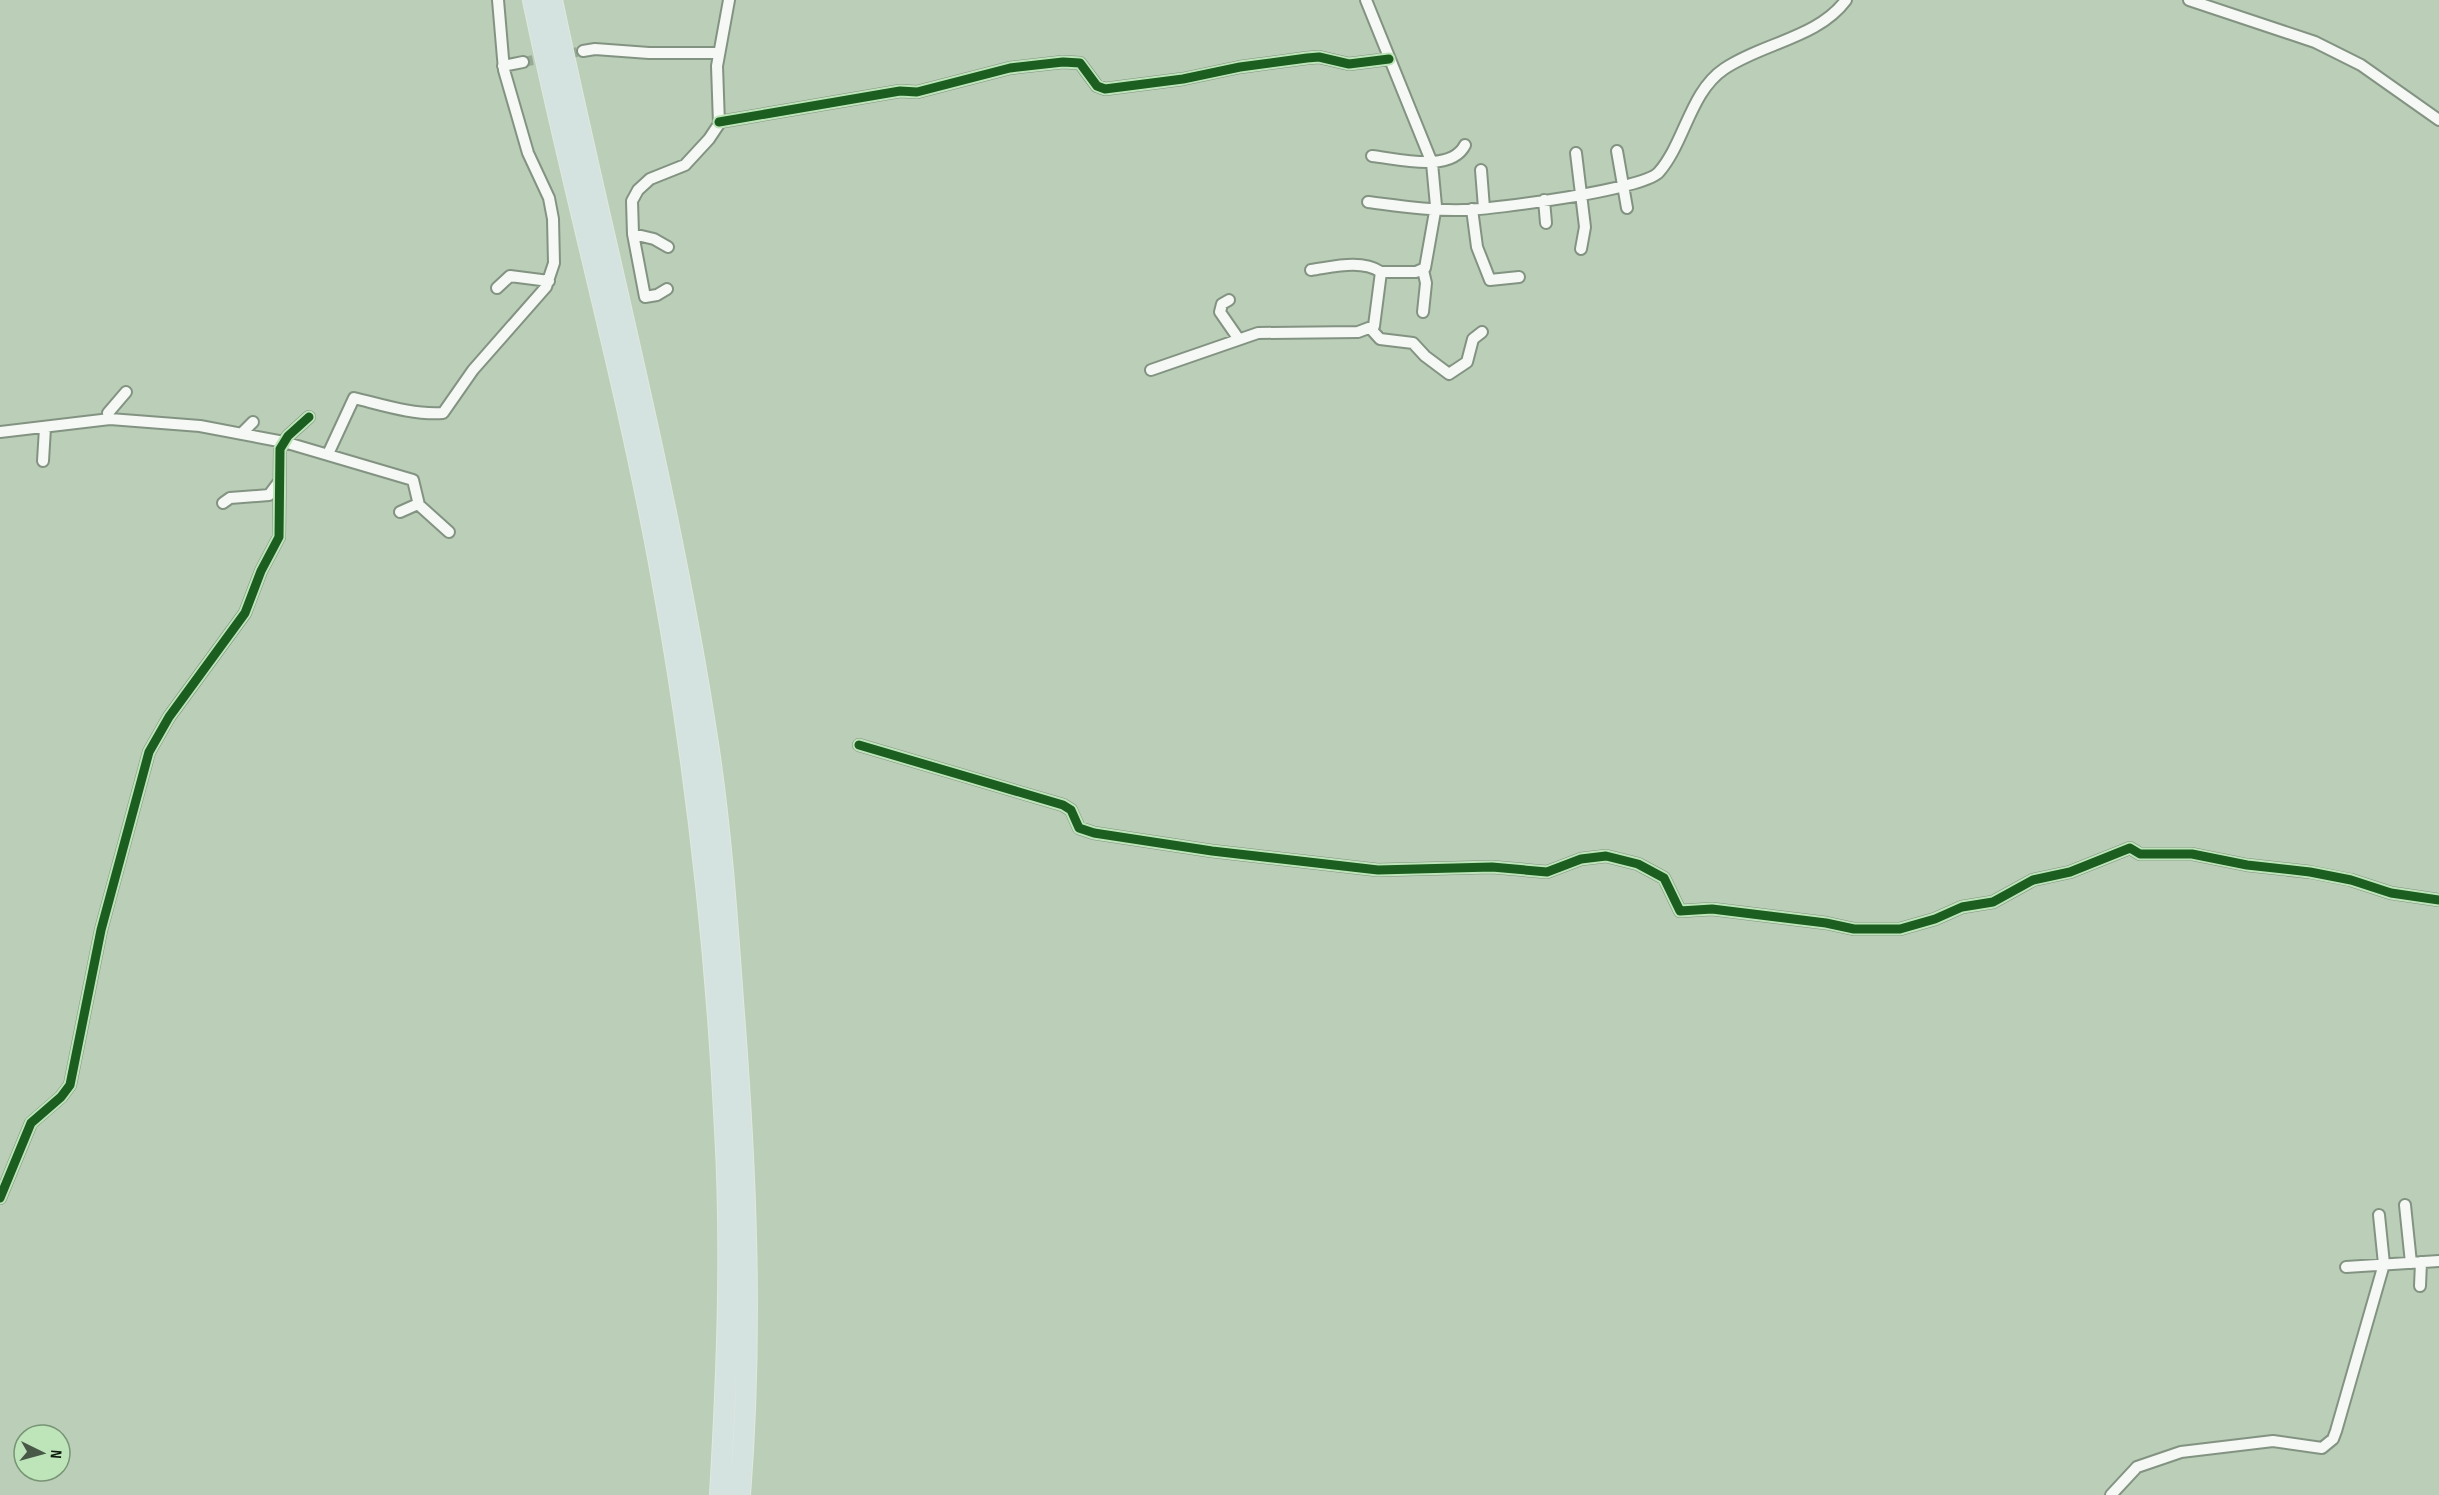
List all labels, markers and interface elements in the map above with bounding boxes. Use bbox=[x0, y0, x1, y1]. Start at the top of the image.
north arrow bbox=[12, 1423, 72, 1483]
text: N bbox=[46, 1449, 65, 1459]

